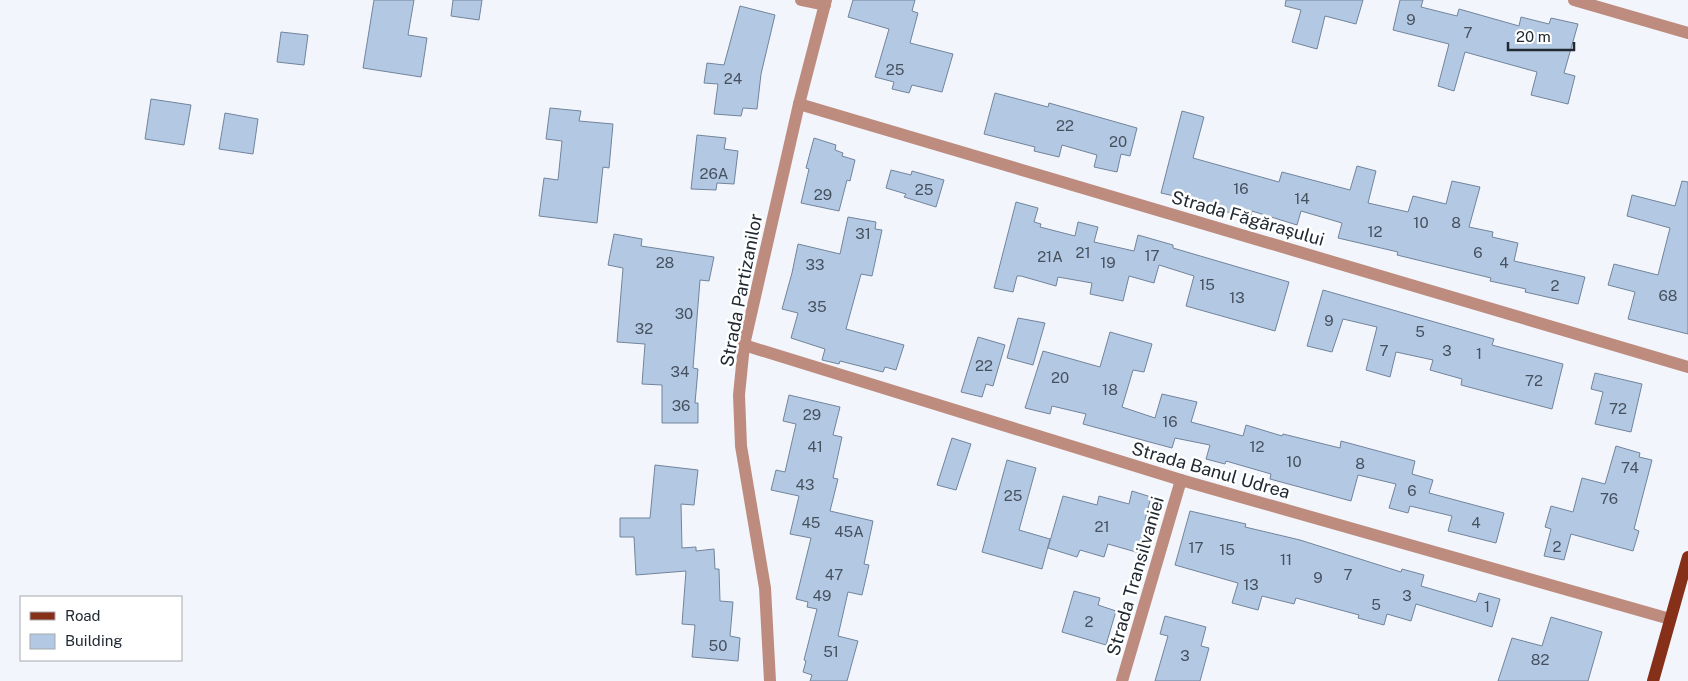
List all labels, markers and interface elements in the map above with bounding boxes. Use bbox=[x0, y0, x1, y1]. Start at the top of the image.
house number: 9 bbox=[1406, 11, 1416, 28]
scale bar bbox=[1508, 20, 1574, 52]
house number: 7 bbox=[1463, 24, 1473, 41]
text: 20 m bbox=[1516, 28, 1551, 45]
house number: 25 bbox=[886, 61, 904, 78]
house number: 24 bbox=[724, 70, 742, 87]
house number: 22 bbox=[1056, 117, 1074, 134]
house number: 20 bbox=[1109, 133, 1127, 150]
house number: 26A bbox=[700, 165, 729, 182]
house number: 16 bbox=[1233, 180, 1249, 197]
house number: 25 bbox=[915, 181, 933, 198]
house number: 29 bbox=[814, 186, 832, 203]
street label: Strada Făgărașului bbox=[1169, 186, 1327, 250]
house number: 14 bbox=[1294, 190, 1310, 207]
street label: Strada Partizanilor bbox=[716, 212, 766, 368]
house number: 10 bbox=[1413, 214, 1429, 231]
house number: 8 bbox=[1451, 214, 1461, 231]
house number: 12 bbox=[1367, 223, 1383, 240]
house number: 31 bbox=[855, 225, 871, 242]
house number: 21 bbox=[1075, 244, 1091, 261]
house number: 6 bbox=[1473, 244, 1483, 261]
house number: 17 bbox=[1144, 247, 1160, 264]
house number: 21A bbox=[1037, 248, 1063, 265]
house number: 28 bbox=[656, 254, 674, 271]
house number: 19 bbox=[1100, 254, 1116, 271]
house number: 4 bbox=[1499, 254, 1509, 271]
house number: 33 bbox=[806, 256, 824, 273]
house number: 15 bbox=[1199, 276, 1215, 293]
house number: 2 bbox=[1551, 277, 1560, 294]
house number: 68 bbox=[1659, 287, 1677, 304]
house number: 13 bbox=[1229, 289, 1245, 306]
house number: 35 bbox=[807, 298, 827, 315]
house number: 30 bbox=[675, 305, 693, 322]
house number: 9 bbox=[1324, 312, 1334, 329]
house number: 32 bbox=[635, 320, 653, 337]
house number: 5 bbox=[1415, 323, 1425, 340]
house number: 7 bbox=[1379, 342, 1389, 359]
house number: 3 bbox=[1442, 342, 1452, 359]
house number: 1 bbox=[1476, 345, 1482, 362]
house number: 22 bbox=[975, 357, 993, 374]
house number: 34 bbox=[671, 363, 689, 380]
house number: 20 bbox=[1051, 369, 1069, 386]
house number: 72 bbox=[1525, 372, 1543, 389]
house number: 18 bbox=[1102, 381, 1118, 398]
house number: 36 bbox=[672, 397, 690, 414]
house number: 72 bbox=[1609, 400, 1627, 417]
house number: 29 bbox=[803, 406, 821, 423]
house number: 16 bbox=[1162, 413, 1178, 430]
street label: Strada Banul Udrea bbox=[1129, 437, 1293, 503]
house number: 41 bbox=[807, 438, 823, 455]
house number: 12 bbox=[1249, 438, 1265, 455]
house number: 10 bbox=[1286, 453, 1302, 470]
house number: 8 bbox=[1355, 455, 1365, 472]
house number: 74 bbox=[1621, 459, 1639, 476]
house number: 43 bbox=[796, 476, 814, 493]
house number: 6 bbox=[1407, 482, 1417, 499]
house number: 25 bbox=[1004, 487, 1022, 504]
house number: 76 bbox=[1600, 490, 1618, 507]
street label: Strada Transilvaniei bbox=[1102, 494, 1168, 658]
house number: 45 bbox=[802, 514, 820, 531]
house number: 4 bbox=[1471, 514, 1481, 531]
house number: 21 bbox=[1094, 518, 1110, 535]
house number: 45A bbox=[834, 523, 864, 540]
house number: 2 bbox=[1553, 538, 1562, 555]
house number: 17 bbox=[1188, 539, 1204, 556]
house number: 15 bbox=[1219, 541, 1235, 558]
house number: 11 bbox=[1280, 551, 1292, 568]
house number: 47 bbox=[825, 566, 843, 583]
house number: 7 bbox=[1343, 566, 1353, 583]
house number: 9 bbox=[1313, 569, 1323, 586]
house number: 13 bbox=[1243, 576, 1259, 593]
house number: 49 bbox=[813, 587, 831, 604]
house number: 3 bbox=[1402, 587, 1412, 604]
legend bbox=[20, 596, 182, 661]
house number: 5 bbox=[1371, 596, 1381, 613]
house number: 1 bbox=[1484, 598, 1490, 615]
text: Road bbox=[65, 607, 101, 624]
house number: 2 bbox=[1085, 613, 1094, 630]
text: Building bbox=[65, 632, 123, 649]
house number: 50 bbox=[709, 637, 727, 654]
house number: 51 bbox=[823, 643, 839, 660]
house number: 3 bbox=[1180, 647, 1190, 664]
house number: 82 bbox=[1531, 651, 1549, 668]

